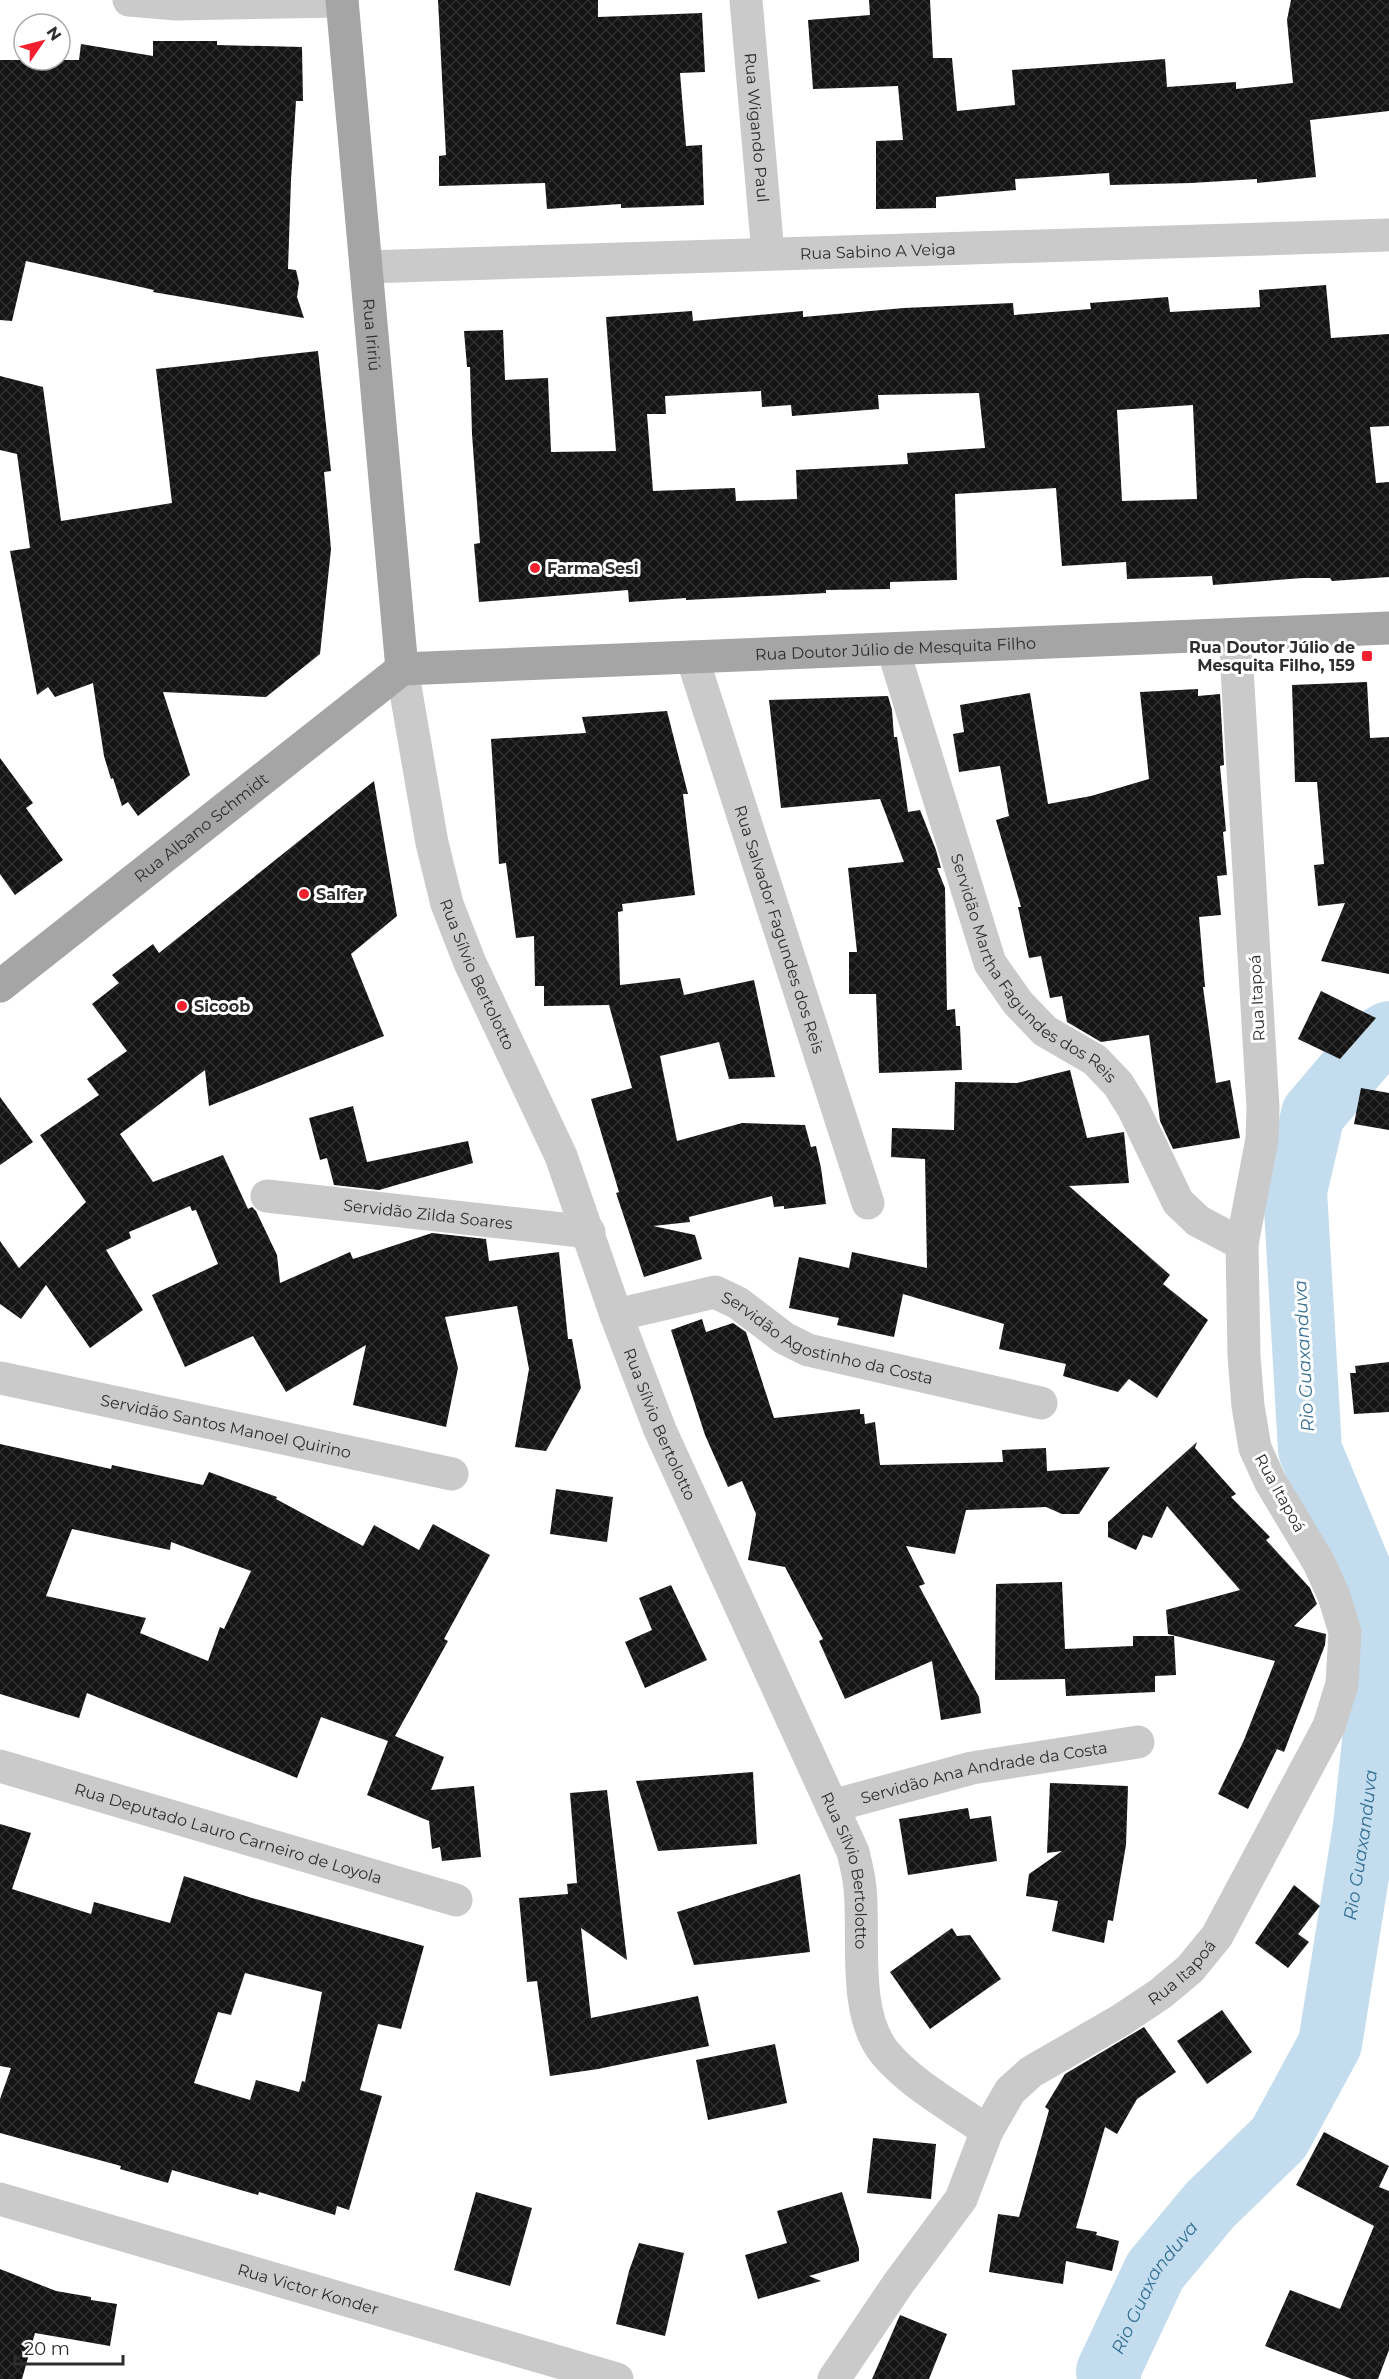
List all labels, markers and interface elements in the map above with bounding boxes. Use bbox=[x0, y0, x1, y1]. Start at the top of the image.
north arrow bbox=[12, 12, 72, 72]
text: N bbox=[42, 23, 65, 44]
street label: Rua Wigando Paul bbox=[741, 52, 773, 203]
street label: Rua Sabino A Veiga bbox=[800, 239, 956, 263]
street label: Rua Iririú bbox=[359, 298, 385, 372]
place label: Farma Sesi bbox=[547, 559, 639, 578]
marker: Farma Sesi bbox=[528, 561, 542, 575]
street label: Rua Doutor Júlio de Mesquita Filho bbox=[755, 633, 1037, 664]
place label: Rua Doutor Júlio de Mesquita Filho, 159 bbox=[1189, 638, 1355, 675]
marker: Rua Doutor Júlio de Mesquita Filho, 159 bbox=[1360, 649, 1374, 663]
street label: Rua Albano Schmidt bbox=[130, 769, 272, 886]
street label: Rua Salvador Fagundes dos Reis bbox=[731, 803, 829, 1056]
street label: Servidão Martha Fagundes dos Reis bbox=[947, 851, 1121, 1086]
place label: Salfer bbox=[316, 885, 364, 904]
marker: Salfer bbox=[297, 887, 311, 901]
street label: Rua Sílvio Bertolotto bbox=[436, 896, 519, 1053]
street label: Rua Itapoá bbox=[1245, 954, 1269, 1042]
place label: Sicoob bbox=[194, 997, 250, 1016]
marker: Sicoob bbox=[175, 999, 189, 1013]
street label: Servidão Zilda Soares bbox=[342, 1195, 514, 1233]
water label: Rio Guaxanduva bbox=[1289, 1280, 1319, 1432]
street label: Servidão Agostinho da Costa bbox=[719, 1287, 935, 1388]
street label: Rua Sílvio Bertolotto bbox=[620, 1345, 700, 1503]
street label: Servidão Santos Manoel Quirino bbox=[99, 1390, 353, 1462]
street label: Rua Itapoá bbox=[1251, 1450, 1309, 1536]
street label: Servidão Ana Andrade da Costa bbox=[859, 1737, 1109, 1807]
water label: Rio Guaxanduva bbox=[1339, 1769, 1382, 1922]
street label: Rua Deputado Lauro Carneiro de Loyola bbox=[72, 1779, 384, 1887]
street label: Rua Sílvio Bertolotto bbox=[817, 1789, 871, 1949]
street label: Rua Itapoá bbox=[1144, 1936, 1219, 2009]
water label: Rio Guaxanduva bbox=[1107, 2217, 1203, 2358]
street label: Rua Victor Konder bbox=[235, 2259, 381, 2318]
scale bar bbox=[15, 2328, 123, 2366]
text: 20 m bbox=[24, 2338, 70, 2360]

